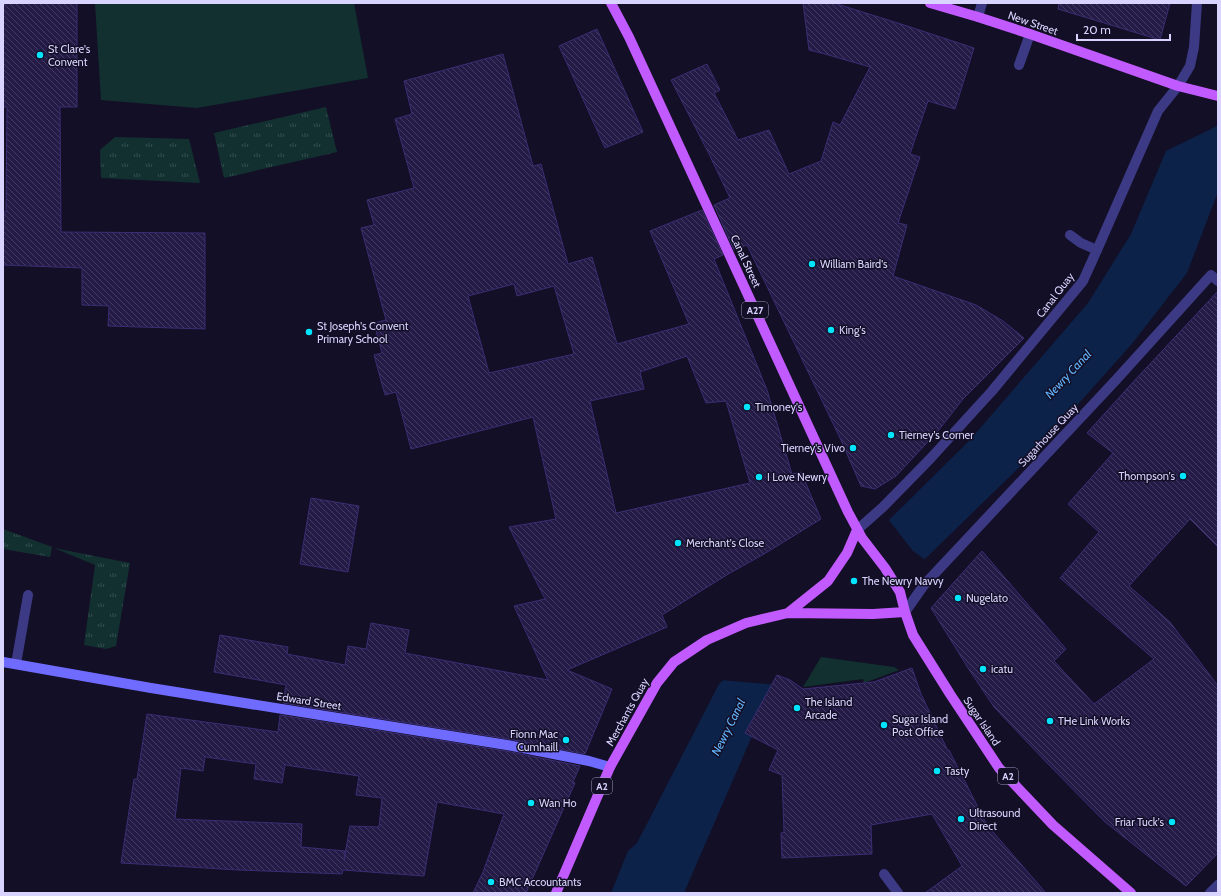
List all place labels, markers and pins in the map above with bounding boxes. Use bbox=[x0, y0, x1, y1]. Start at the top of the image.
place label: St Clare's Convent bbox=[48, 42, 91, 69]
marker: St Clare's Convent bbox=[35, 50, 45, 60]
place label: William Baird's bbox=[820, 257, 888, 271]
marker: William Baird's bbox=[807, 259, 817, 269]
place label: St Joseph's Convent Primary School bbox=[317, 319, 409, 346]
place label: King's bbox=[839, 323, 866, 337]
marker: King's bbox=[826, 325, 836, 335]
marker: St Joseph's Convent Primary School bbox=[304, 327, 314, 337]
place label: Timoney's bbox=[755, 400, 803, 414]
marker: Timoney's bbox=[742, 402, 752, 412]
place label: Tierney's Corner bbox=[899, 428, 974, 442]
marker: Tierney's Corner bbox=[886, 430, 896, 440]
place label: Tierney's Vivo bbox=[781, 441, 845, 455]
marker: Tierney's Vivo bbox=[848, 443, 858, 453]
place label: Thompson's bbox=[1119, 469, 1175, 483]
place label: I Love Newry bbox=[767, 470, 828, 484]
marker: Thompson's bbox=[1178, 471, 1188, 481]
marker: I Love Newry bbox=[754, 472, 764, 482]
place label: Merchant's Close bbox=[686, 536, 764, 550]
marker: Merchant's Close bbox=[673, 538, 683, 548]
place label: The Newry Navvy bbox=[862, 574, 944, 588]
marker: The Newry Navvy bbox=[849, 576, 859, 586]
place label: Nugelato bbox=[966, 591, 1008, 605]
marker: Nugelato bbox=[953, 593, 963, 603]
place label: icatu bbox=[991, 662, 1013, 676]
marker: icatu bbox=[978, 664, 988, 674]
place label: The Island Arcade bbox=[805, 695, 852, 722]
marker: The Island Arcade bbox=[792, 703, 802, 713]
place label: Sugar Island Post Office bbox=[892, 712, 948, 739]
place label: THe Link Works bbox=[1058, 714, 1130, 728]
marker: THe Link Works bbox=[1045, 716, 1055, 726]
marker: Sugar Island Post Office bbox=[879, 720, 889, 730]
place label: Fionn Mac Cumhaill bbox=[510, 727, 558, 754]
marker: Fionn Mac Cumhaill bbox=[561, 735, 571, 745]
place label: Tasty bbox=[945, 764, 970, 778]
marker: Tasty bbox=[932, 766, 942, 776]
place label: Wan Ho bbox=[539, 796, 577, 810]
marker: Wan Ho bbox=[526, 798, 536, 808]
place label: Ultrasound Direct bbox=[969, 806, 1020, 833]
marker: Ultrasound Direct bbox=[956, 814, 966, 824]
place label: Friar Tuck's bbox=[1115, 815, 1164, 829]
marker: Friar Tuck's bbox=[1167, 817, 1177, 827]
place label: BMC Accountants bbox=[499, 875, 582, 889]
marker: BMC Accountants bbox=[486, 877, 496, 887]

